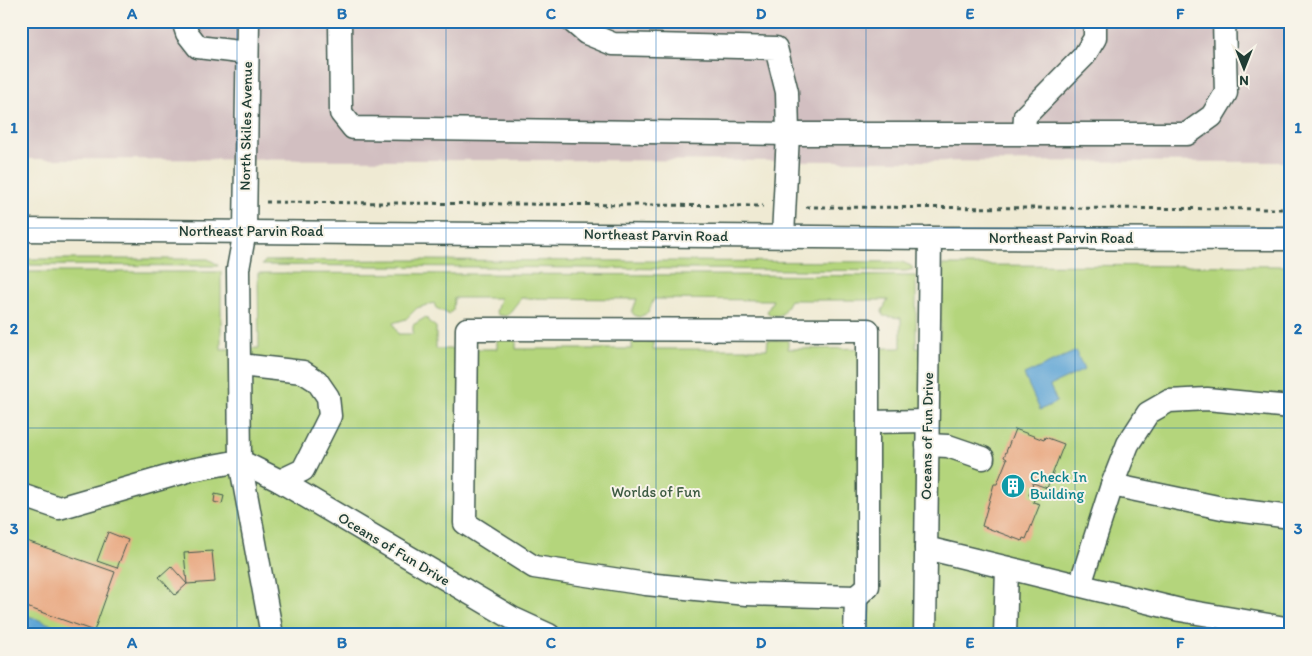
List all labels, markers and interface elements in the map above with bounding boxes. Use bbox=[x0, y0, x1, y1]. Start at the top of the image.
text: A bbox=[126, 4, 138, 23]
text: B bbox=[337, 4, 348, 23]
text: C bbox=[546, 4, 557, 23]
text: D bbox=[756, 4, 767, 23]
text: E bbox=[966, 4, 975, 23]
text: F bbox=[1176, 4, 1185, 23]
north arrow bbox=[1220, 42, 1270, 92]
street label: North Skiles Avenue bbox=[236, 61, 256, 191]
text: N bbox=[1239, 72, 1249, 89]
text: 1 bbox=[10, 118, 18, 137]
text: 1 bbox=[1294, 118, 1302, 137]
street label: Northeast Parvin Road bbox=[179, 222, 323, 240]
street label: Northeast Parvin Road bbox=[584, 225, 728, 245]
street label: Northeast Parvin Road bbox=[989, 229, 1133, 247]
text: 2 bbox=[10, 319, 19, 338]
text: 2 bbox=[1294, 319, 1303, 338]
street label: Oceans of Fun Drive bbox=[917, 372, 937, 500]
place label: Check In Building bbox=[1030, 468, 1087, 503]
building icon: Check In Building bbox=[1000, 473, 1026, 499]
park label: Worlds of Fun bbox=[611, 483, 701, 501]
street label: Oceans of Fun Drive bbox=[335, 508, 453, 590]
text: 3 bbox=[10, 519, 19, 538]
text: 3 bbox=[1294, 519, 1303, 538]
text: A bbox=[126, 633, 138, 652]
text: B bbox=[337, 633, 348, 652]
text: C bbox=[546, 633, 557, 652]
text: D bbox=[756, 633, 767, 652]
text: E bbox=[966, 633, 975, 652]
text: F bbox=[1176, 633, 1185, 652]

